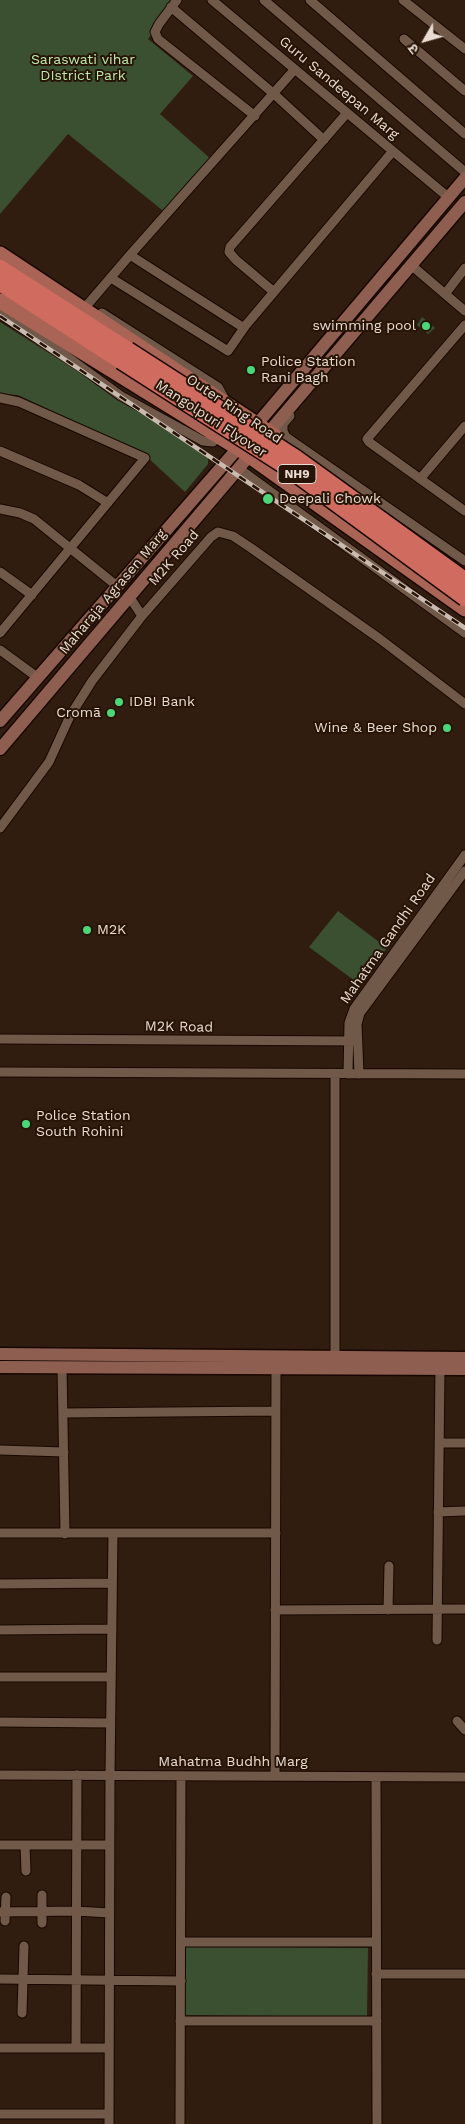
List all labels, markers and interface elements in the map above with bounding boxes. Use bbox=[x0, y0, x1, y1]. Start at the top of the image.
north arrow bbox=[400, 15, 450, 65]
street label: Guru Sandeepan Marg bbox=[276, 33, 402, 143]
text: उ bbox=[404, 41, 422, 57]
park label: Saraswati vihar DIstrict Park bbox=[31, 52, 135, 84]
place label: swimming pool bbox=[312, 318, 416, 334]
marker: swimming pool bbox=[420, 320, 432, 332]
place label: Police Station Rani Bagh bbox=[261, 354, 356, 387]
marker: Police Station Rani Bagh bbox=[245, 364, 257, 376]
street label: Outer Ring Road bbox=[183, 371, 285, 447]
street label: Mangolpuri Flyover bbox=[152, 377, 270, 461]
road number: NH9 bbox=[278, 464, 316, 484]
place label: Deepali Chowk bbox=[279, 491, 381, 507]
marker: Deepali Chowk bbox=[261, 492, 275, 506]
street label: Maharaja Agrasen Marg bbox=[56, 526, 170, 658]
street label: M2K Road bbox=[145, 527, 203, 589]
place label: IDBI Bank bbox=[129, 694, 195, 710]
marker: IDBI Bank bbox=[113, 696, 125, 708]
place label: Cromā bbox=[56, 705, 101, 721]
marker: Cromā bbox=[105, 707, 117, 719]
place label: Wine & Beer Shop bbox=[314, 720, 437, 736]
marker: Wine & Beer Shop bbox=[441, 722, 453, 734]
street label: Mahatma Gandhi Road bbox=[337, 871, 439, 1007]
place label: M2K bbox=[97, 922, 126, 938]
marker: M2K bbox=[81, 924, 93, 936]
street label: M2K Road bbox=[145, 1018, 213, 1036]
place label: Police Station South Rohini bbox=[36, 1108, 131, 1140]
marker: Police Station South Rohini bbox=[20, 1118, 32, 1130]
street label: Mahatma Budhh Marg bbox=[158, 1754, 308, 1770]

